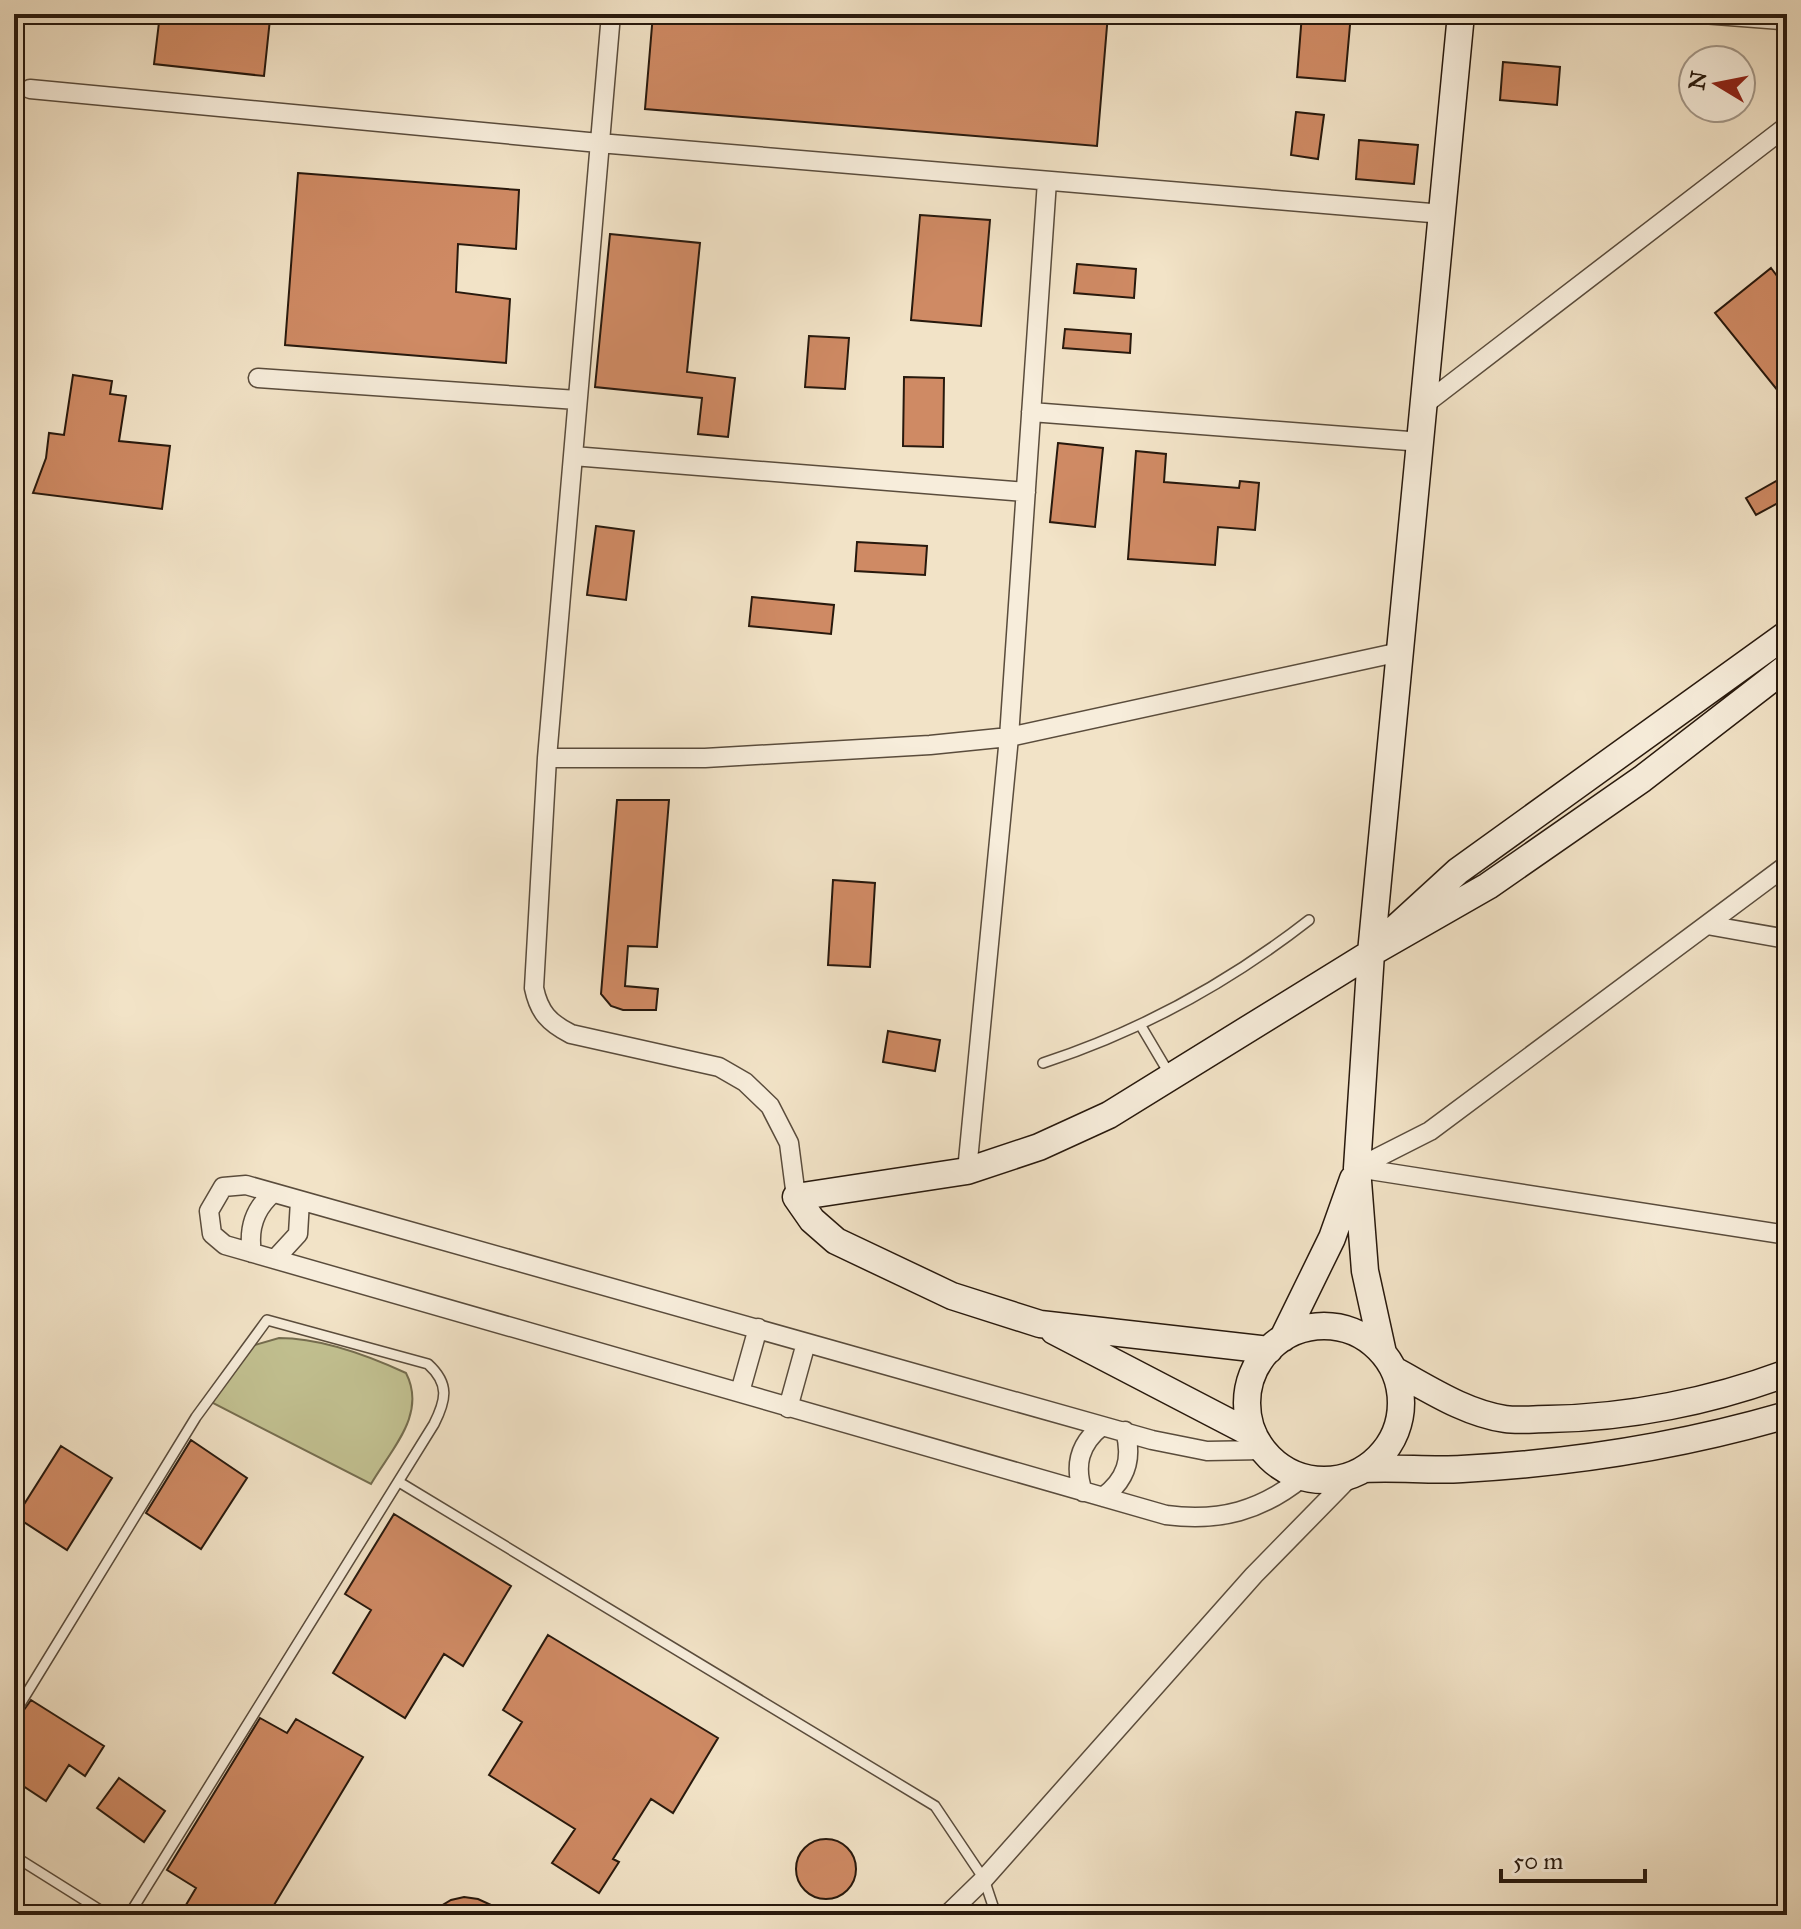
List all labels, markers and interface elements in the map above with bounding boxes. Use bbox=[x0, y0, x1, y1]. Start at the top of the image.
north arrow bbox=[1677, 44, 1757, 124]
text: N bbox=[1683, 69, 1713, 92]
scale bar bbox=[1501, 1833, 1645, 1883]
text: 50 m bbox=[1513, 1846, 1563, 1876]

